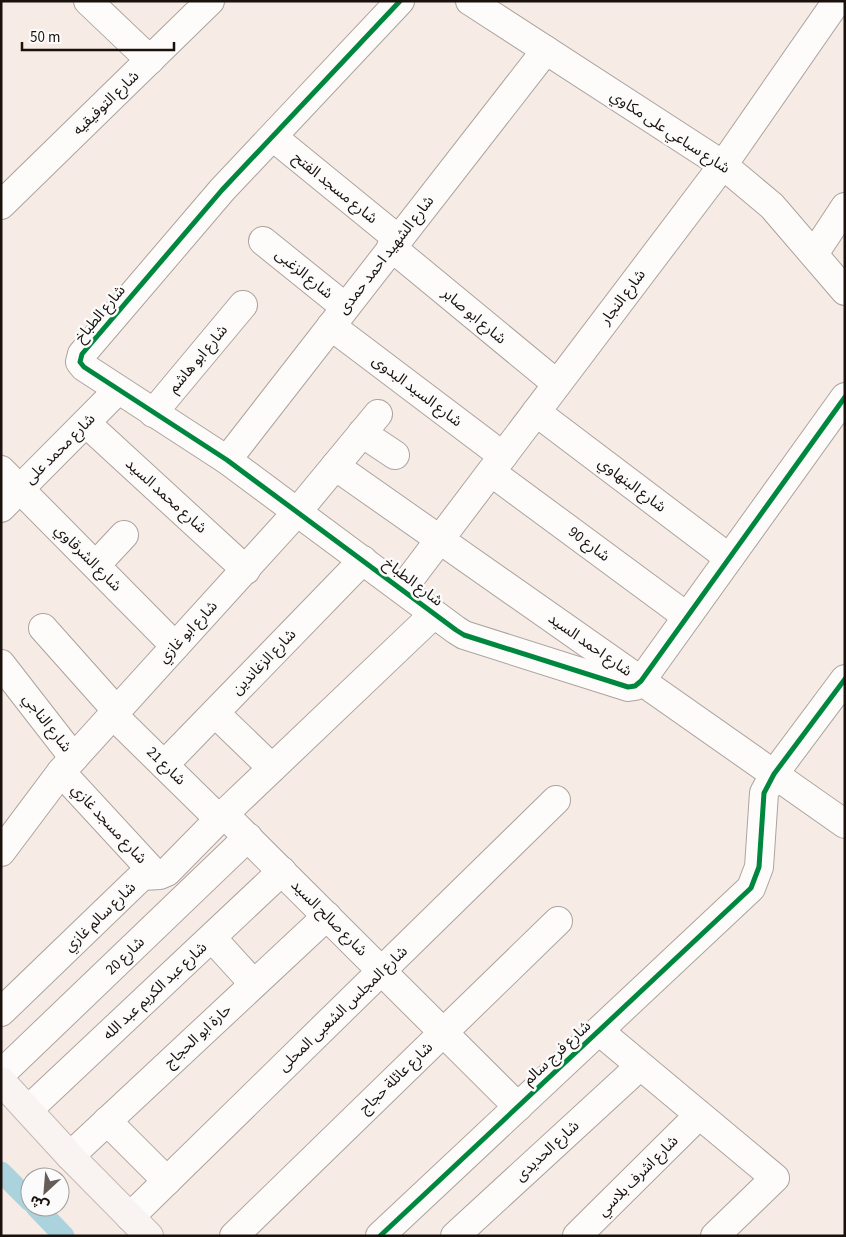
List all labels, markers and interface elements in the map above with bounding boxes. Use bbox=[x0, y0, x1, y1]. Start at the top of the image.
scale bar bbox=[22, 20, 175, 52]
text: 50 m bbox=[30, 27, 60, 48]
street label: شارع التوفيقيه bbox=[68, 66, 145, 141]
street label: شارع سباعي على مكاوي bbox=[605, 85, 734, 180]
street label: شارع مسجد الفتح bbox=[287, 147, 382, 230]
street label: شارع الشهيد احمد حمدى bbox=[333, 191, 440, 319]
street label: شارع الزغبى bbox=[270, 244, 338, 305]
street label: شارع النجار bbox=[595, 265, 652, 330]
street label: شارع الطباخ bbox=[70, 280, 131, 348]
street label: شارع ابو صابر bbox=[436, 282, 511, 350]
street label: شارع ابو هاشم bbox=[163, 320, 234, 398]
street label: شارع السيد البدوى bbox=[367, 350, 467, 433]
street label: شارع محمد على bbox=[20, 409, 101, 490]
street label: شارع البنهاوي bbox=[593, 453, 670, 518]
street label: شارع محمد السيد bbox=[120, 454, 212, 539]
street label: شارع الشرقاوي bbox=[49, 520, 126, 597]
street label: شارع 90 bbox=[563, 521, 614, 568]
street label: شارع الطباخ bbox=[378, 553, 447, 612]
street label: شارع ابو غازي bbox=[153, 596, 223, 669]
street label: شارع احمد السيد bbox=[543, 608, 636, 683]
street label: شارع الزغاندين bbox=[227, 624, 302, 700]
street label: شارع الناجي bbox=[17, 689, 77, 757]
street label: شارع 21 bbox=[141, 742, 190, 791]
street label: شارع مسجد غازي bbox=[66, 779, 152, 869]
street label: شارع صالح السيد bbox=[285, 875, 372, 962]
street label: شارع سالم غازي bbox=[59, 877, 141, 957]
street label: شارع 20 bbox=[101, 932, 150, 981]
street label: شارع عبد الكريم عبد الله bbox=[98, 937, 213, 1046]
street label: شارع المجلس الشعبى المحلى bbox=[274, 941, 413, 1077]
street label: حارة ابو الحجاج bbox=[160, 999, 237, 1074]
street label: شارع فرج سالم bbox=[518, 1016, 596, 1091]
street label: شارع عائلة حجاج bbox=[354, 1037, 438, 1119]
street label: شارع الحديدى bbox=[510, 1116, 585, 1187]
street label: شارع اشرف بلاسي bbox=[593, 1131, 684, 1222]
north arrow bbox=[20, 1167, 70, 1217]
text: ش bbox=[27, 1190, 53, 1216]

